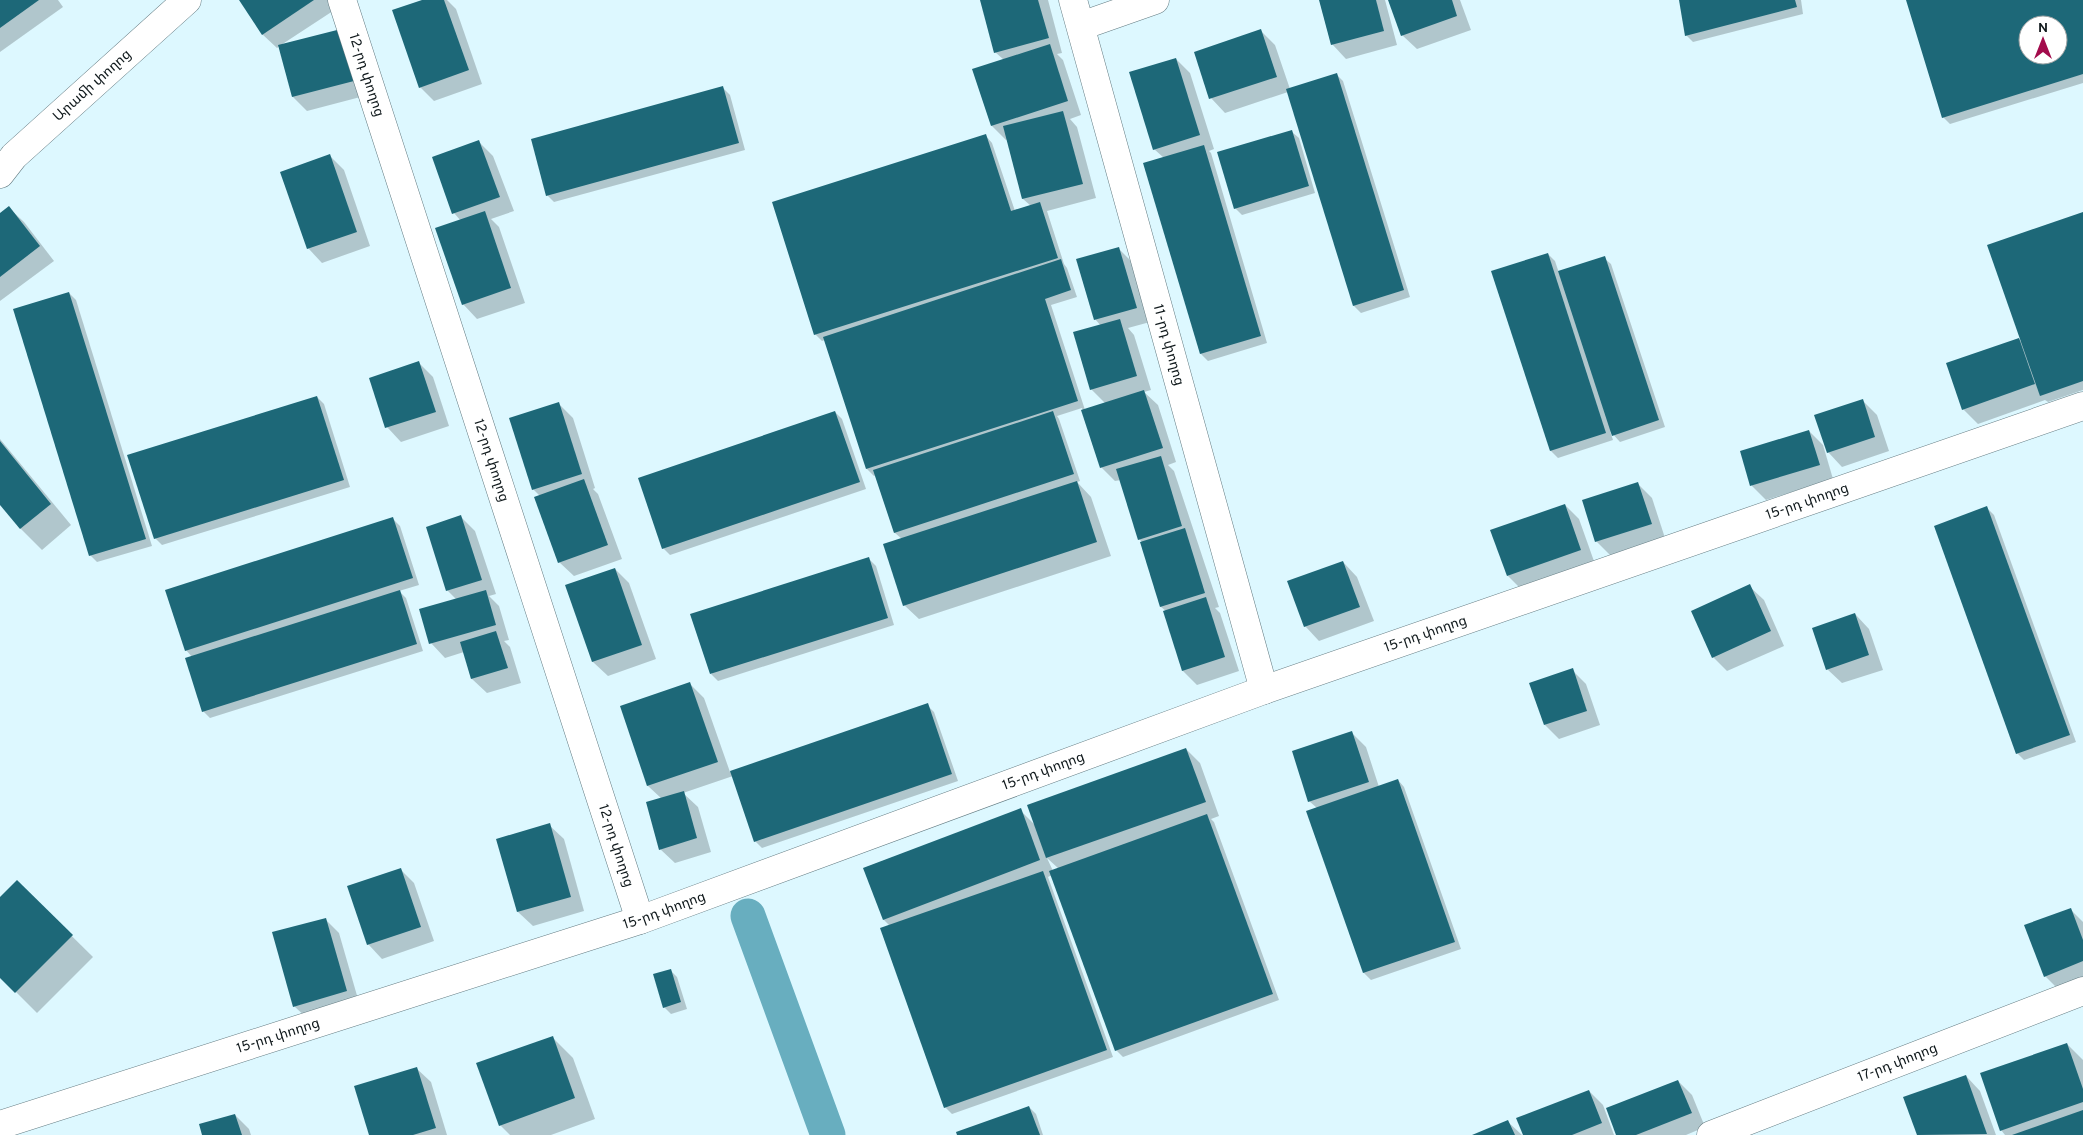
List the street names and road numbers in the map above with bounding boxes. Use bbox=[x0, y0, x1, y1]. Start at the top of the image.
street label: 12-րդ փողոց bbox=[345, 32, 388, 119]
street label: Արամի փողոց bbox=[50, 46, 135, 125]
street label: 11-րդ փողոց bbox=[1149, 303, 1188, 388]
street label: 12-րդ փողոց bbox=[470, 417, 513, 504]
street label: 15-րդ փողոց bbox=[1764, 479, 1851, 524]
street label: 15-րդ փողոց bbox=[1382, 612, 1469, 656]
street label: 15-րդ փողոց bbox=[1000, 748, 1087, 794]
street label: 12-րդ փողոց bbox=[595, 802, 637, 889]
street label: 15-րդ փողոց bbox=[621, 888, 708, 933]
street label: 15-րդ փողոց bbox=[234, 1015, 322, 1057]
street label: 17-րդ փողոց bbox=[1855, 1040, 1940, 1086]

